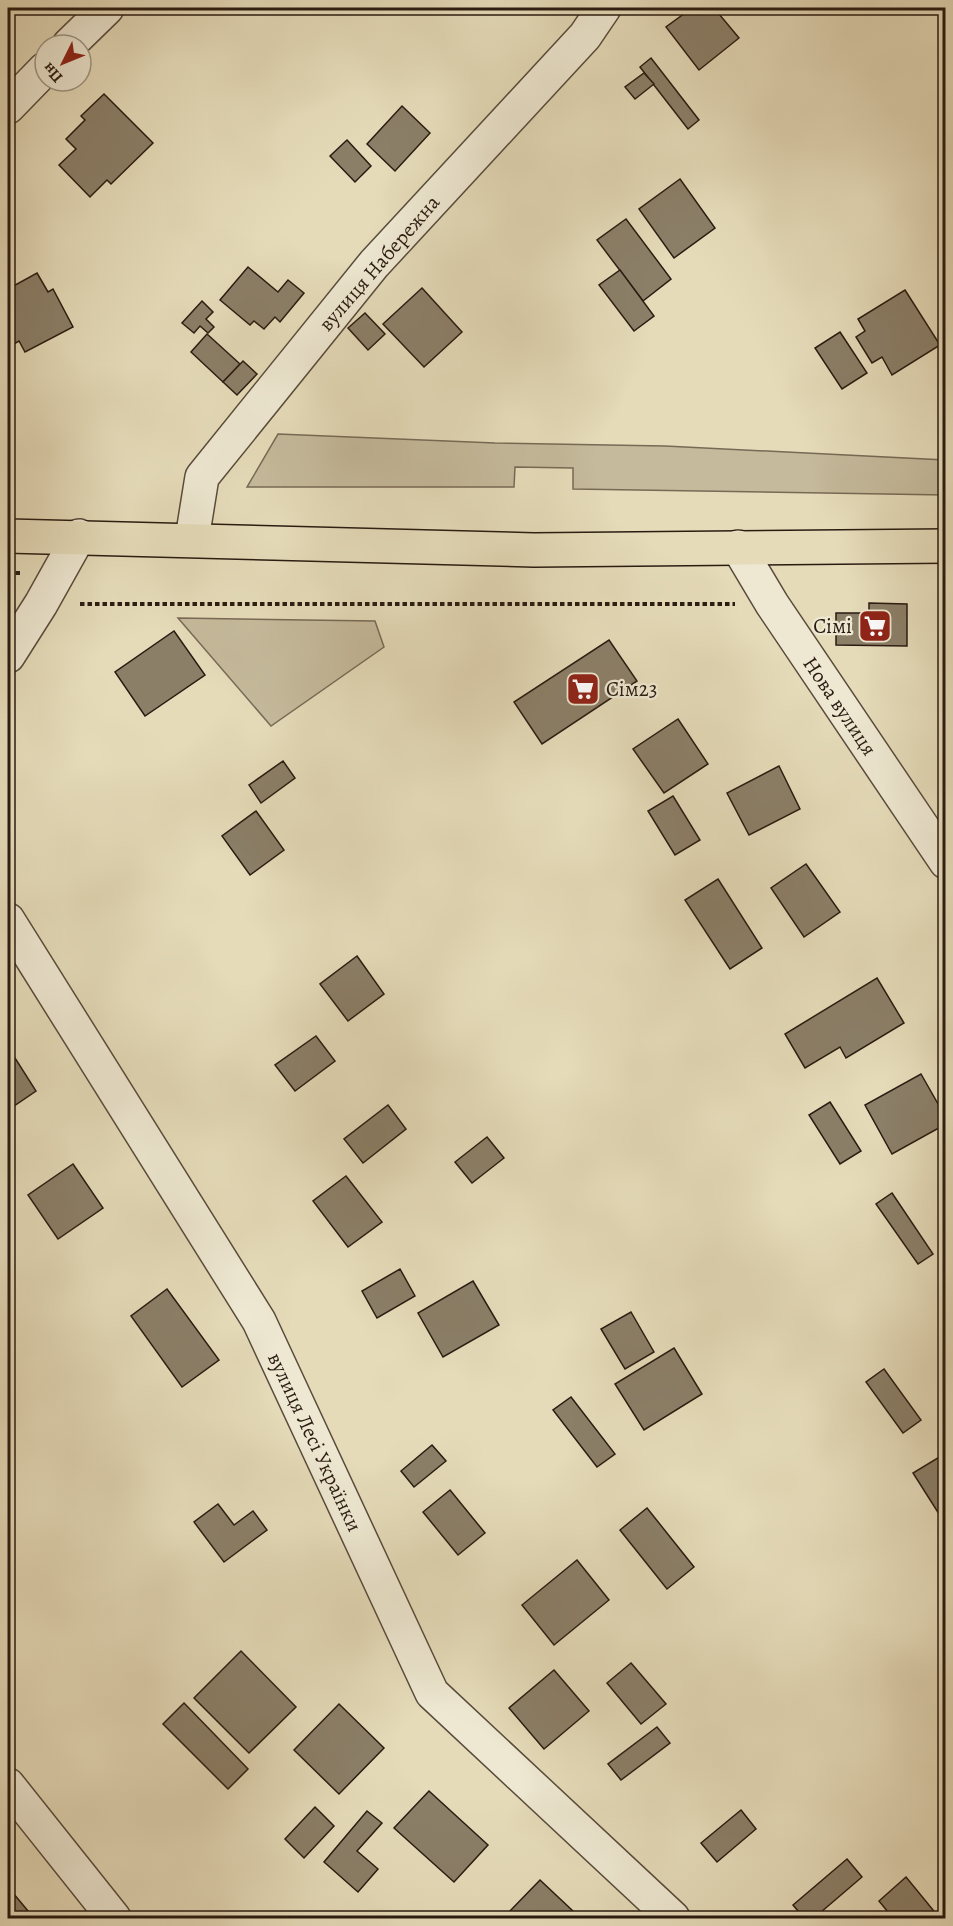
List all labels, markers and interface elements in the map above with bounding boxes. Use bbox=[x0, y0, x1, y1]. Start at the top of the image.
north arrow bbox=[33, 33, 93, 93]
text: Пн bbox=[38, 57, 68, 88]
street label: вулиця Набережна bbox=[312, 189, 446, 337]
supermarket icon: Сімі bbox=[857, 608, 893, 644]
place label: Сімі bbox=[813, 612, 852, 640]
street label: Нова вулиця bbox=[797, 651, 883, 761]
supermarket icon: Сім23 bbox=[565, 671, 601, 707]
place label: Сім23 bbox=[606, 675, 657, 703]
street label: вулиця Лесі Українки bbox=[261, 1348, 369, 1536]

